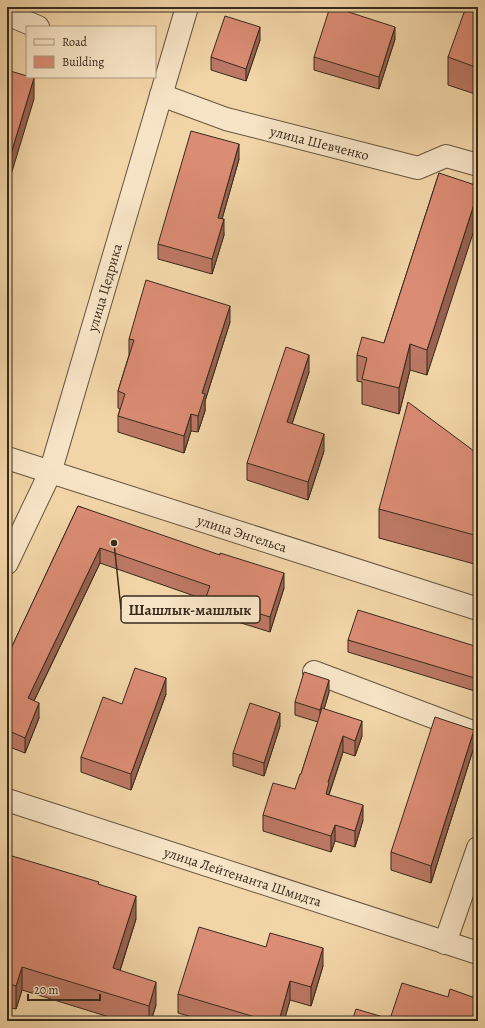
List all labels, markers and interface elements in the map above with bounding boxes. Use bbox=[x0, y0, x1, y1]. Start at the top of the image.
legend bbox=[26, 26, 156, 78]
text: Road bbox=[62, 34, 88, 50]
text: Building bbox=[62, 54, 104, 70]
street label: улица Шевченко bbox=[267, 121, 371, 165]
street label: улица Цедрика bbox=[82, 241, 127, 335]
street label: улица Энгельса bbox=[194, 510, 290, 557]
callout: Шашлык-машлык bbox=[121, 596, 260, 623]
text: Шашлык-машлык bbox=[129, 600, 251, 620]
street label: улица Лейтенанта Шмидта bbox=[161, 842, 325, 911]
scale bar bbox=[28, 976, 100, 1002]
text: 20 m bbox=[34, 982, 58, 998]

